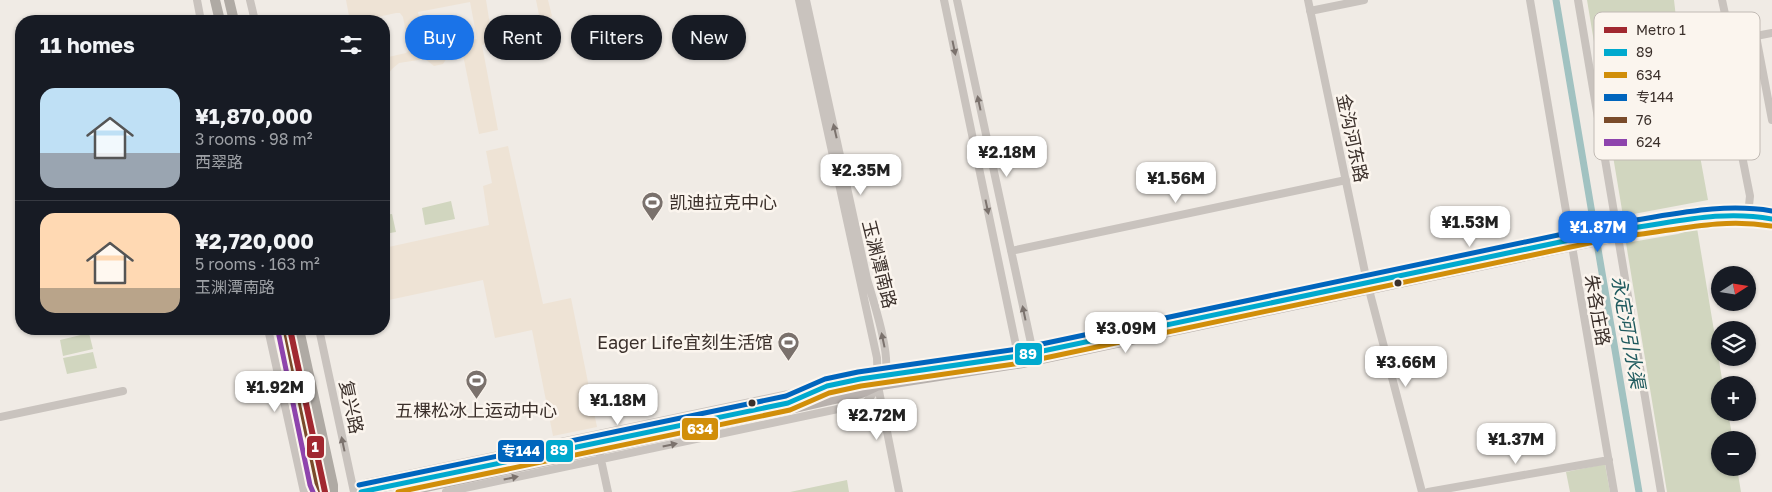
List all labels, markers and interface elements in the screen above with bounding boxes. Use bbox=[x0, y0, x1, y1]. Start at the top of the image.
legend bbox=[1594, 12, 1760, 160]
chip: Buy bbox=[405, 15, 474, 60]
chip: Rent bbox=[484, 15, 561, 60]
chip: Filters bbox=[571, 15, 662, 60]
chip: New bbox=[672, 15, 746, 60]
text: Metro 1 bbox=[1636, 21, 1686, 38]
icon: filters bbox=[337, 31, 365, 59]
text: 11 homes bbox=[40, 32, 135, 58]
one-way arrow bbox=[950, 40, 958, 56]
text: 89 bbox=[1636, 43, 1653, 60]
text: 634 bbox=[1636, 66, 1661, 83]
text: 专144 bbox=[1636, 88, 1674, 105]
street label: 金沟河东路 bbox=[1333, 92, 1373, 184]
one-way arrow bbox=[975, 95, 983, 111]
text: ¥1,870,000 bbox=[195, 103, 313, 129]
icon: home bbox=[80, 108, 140, 168]
text: 76 bbox=[1636, 111, 1652, 128]
one-way arrow bbox=[831, 123, 839, 138]
text: 3 rooms · 98 m² bbox=[195, 129, 312, 149]
text: 624 bbox=[1636, 133, 1661, 150]
pin: ¥2.18M bbox=[966, 136, 1048, 178]
text: ¥2.18M bbox=[978, 142, 1036, 162]
text: 西翠路 bbox=[195, 152, 243, 172]
pin: ¥2.35M bbox=[820, 154, 902, 196]
text: ¥2.35M bbox=[831, 160, 891, 180]
pin: ¥1.56M bbox=[1135, 162, 1217, 204]
text: ¥1.56M bbox=[1147, 168, 1205, 188]
sports icon: 凯迪拉克中心 bbox=[641, 190, 665, 221]
place label: 凯迪拉克中心 bbox=[669, 191, 777, 213]
one-way arrow bbox=[983, 199, 991, 214]
pin: ¥1.53M bbox=[1429, 206, 1511, 248]
pin: ¥1.87M bbox=[1557, 210, 1639, 253]
text: ¥1.53M bbox=[1441, 212, 1499, 232]
text: ¥1.87M bbox=[1569, 217, 1627, 237]
street label: 玉渊潭南路 bbox=[858, 218, 902, 310]
text: ¥2,720,000 bbox=[195, 228, 314, 254]
icon: home bbox=[80, 233, 140, 293]
text: 5 rooms · 163 m² bbox=[195, 254, 320, 274]
north arrow bbox=[1711, 266, 1756, 311]
map controls bbox=[1711, 266, 1756, 476]
street label: 朱各庄路 bbox=[1581, 273, 1615, 347]
water label: 永定河引水渠 bbox=[1608, 274, 1651, 393]
text: 玉渊潭南路 bbox=[195, 277, 275, 297]
unlabelled marker bbox=[1393, 278, 1403, 288]
one-way arrow bbox=[1020, 305, 1028, 321]
pin: ¥3.09M bbox=[1085, 312, 1167, 354]
text: ¥3.09M bbox=[1096, 318, 1156, 338]
button: layers bbox=[1711, 321, 1756, 366]
sports icon: Eager Life宜刻生活馆 bbox=[777, 330, 801, 361]
place label: Eager Life宜刻生活馆 bbox=[597, 331, 773, 353]
one-way arrow bbox=[878, 332, 886, 348]
line badge: 89 bbox=[1014, 342, 1043, 366]
text: 89 bbox=[1019, 345, 1037, 362]
pin: ¥3.66M bbox=[1365, 346, 1447, 388]
text: ¥3.66M bbox=[1376, 352, 1436, 372]
sports icon: 五棵松冰上运动中心 bbox=[464, 368, 488, 399]
pin: ¥1.92M bbox=[234, 370, 316, 413]
button: + bbox=[1711, 376, 1756, 421]
text: ¥1.92M bbox=[246, 377, 304, 397]
street label: 复兴路 bbox=[336, 378, 368, 436]
pin: ¥1.18M bbox=[577, 384, 659, 426]
text: ¥1.18M bbox=[590, 390, 646, 410]
unlabelled marker bbox=[747, 398, 757, 408]
pin: ¥2.72M bbox=[836, 398, 918, 441]
place label: 五棵松冰上运动中心 bbox=[395, 399, 557, 421]
text: ¥2.72M bbox=[848, 405, 906, 425]
line badge: 634 bbox=[681, 417, 719, 441]
text: 634 bbox=[687, 420, 713, 437]
pin: ¥1.37M bbox=[1475, 422, 1557, 465]
text: ¥1.37M bbox=[1488, 429, 1544, 449]
button: − bbox=[1711, 431, 1756, 476]
line badge: 1 bbox=[306, 435, 325, 459]
one-way arrow bbox=[339, 436, 347, 452]
text: 1 bbox=[311, 438, 319, 455]
line badge: 专144 bbox=[497, 439, 545, 463]
line badge: 89 bbox=[545, 439, 574, 463]
one-way arrow bbox=[662, 440, 678, 448]
text: 89 bbox=[550, 441, 568, 458]
text: 专144 bbox=[502, 442, 541, 459]
one-way arrow bbox=[503, 474, 519, 482]

